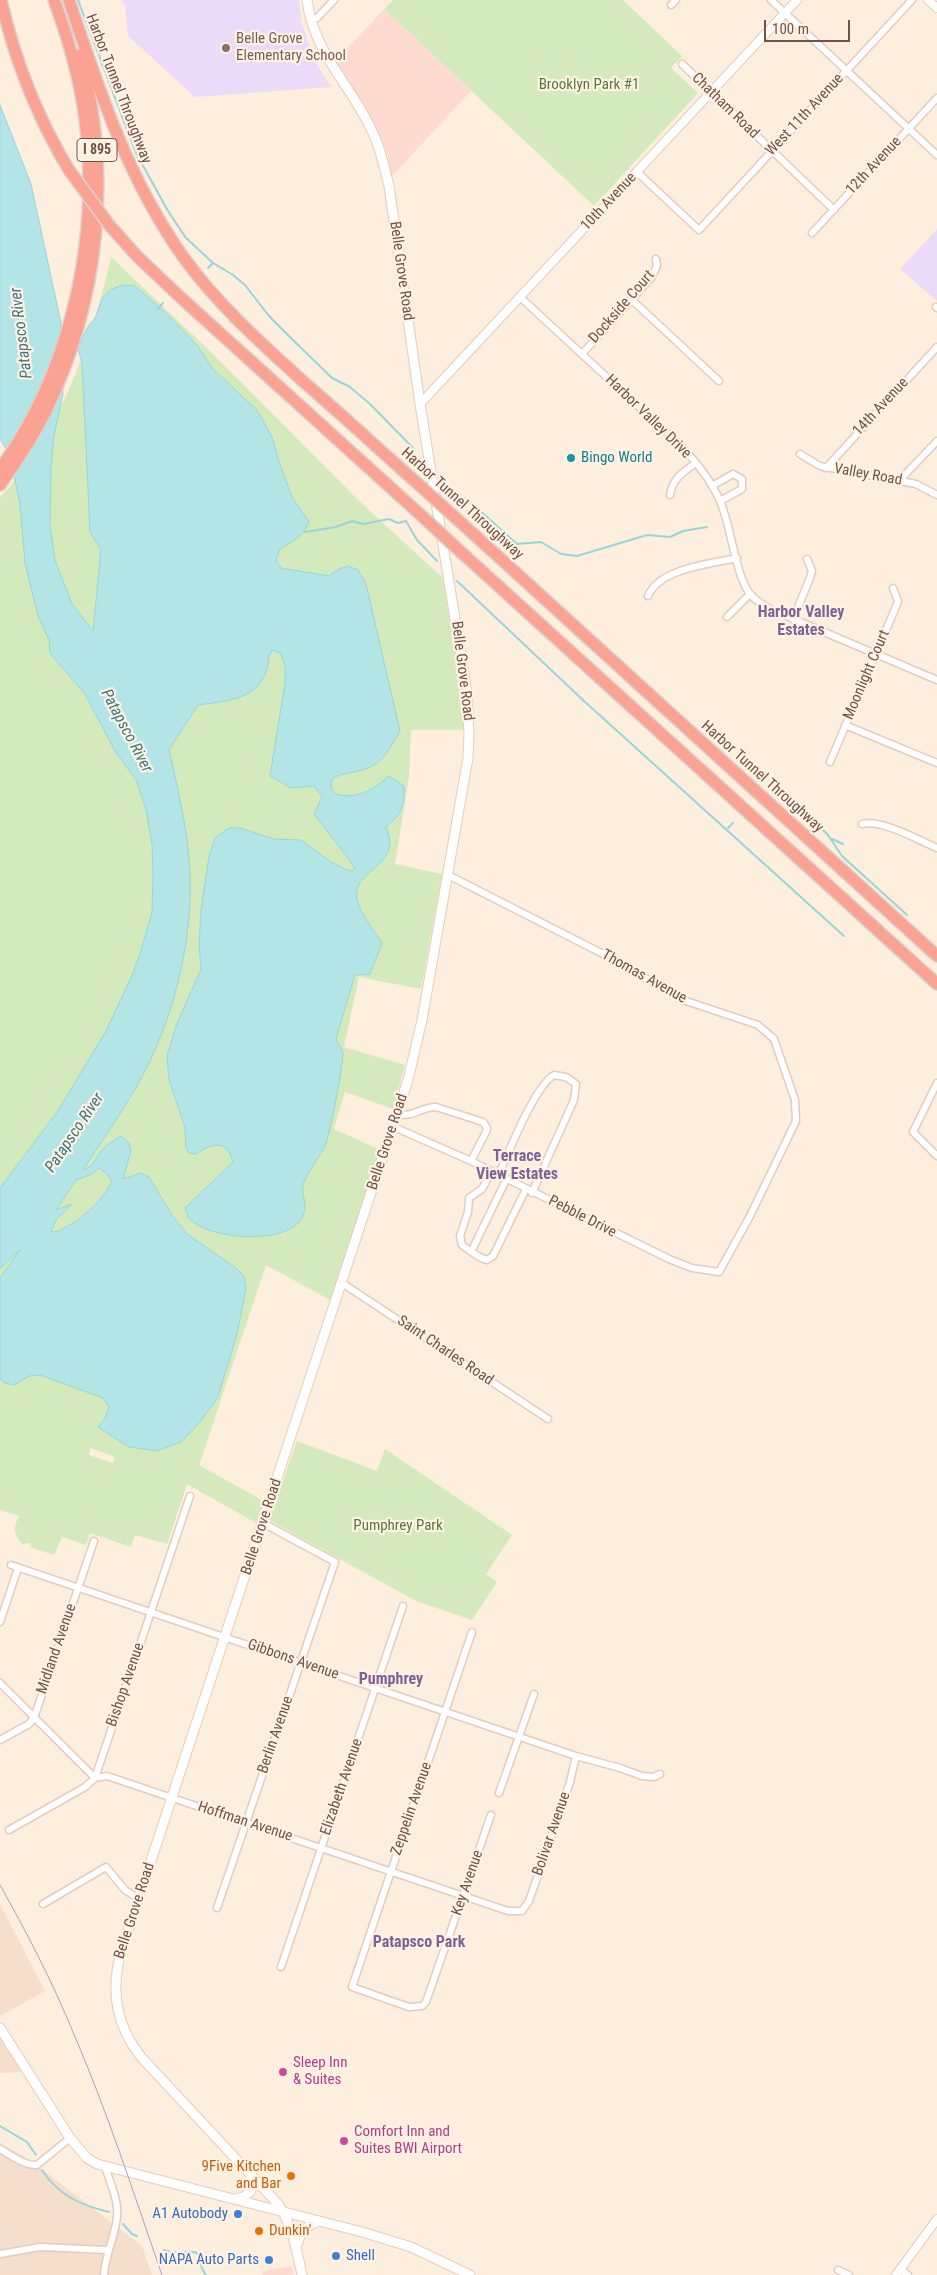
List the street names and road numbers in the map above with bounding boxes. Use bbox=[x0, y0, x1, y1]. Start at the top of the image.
street label: Harbor Tunnel Throughway bbox=[81, 12, 155, 166]
street label: Chatham Road bbox=[688, 69, 762, 143]
street label: West 11th Avenue bbox=[762, 70, 848, 160]
street label: 12th Avenue bbox=[842, 133, 906, 199]
road number: I 895 bbox=[77, 138, 117, 162]
street label: 10th Avenue bbox=[577, 169, 641, 235]
street label: Belle Grove Road bbox=[385, 220, 417, 322]
street label: Dockside Court bbox=[585, 267, 659, 347]
street label: Harbor Valley Drive bbox=[601, 371, 695, 463]
street label: 14th Avenue bbox=[849, 374, 913, 440]
street label: Harbor Tunnel Throughway bbox=[397, 444, 527, 564]
street label: Valley Road bbox=[833, 460, 903, 490]
street label: Belle Grove Road bbox=[447, 620, 477, 722]
street label: Moonlight Court bbox=[840, 627, 894, 723]
street label: Harbor Tunnel Throughway bbox=[697, 717, 827, 837]
street label: Thomas Avenue bbox=[598, 946, 690, 1008]
street label: Belle Grove Road bbox=[364, 1092, 412, 1192]
street label: Pebble Drive bbox=[545, 1192, 619, 1242]
street label: Saint Charles Road bbox=[394, 1312, 496, 1390]
street label: Belle Grove Road bbox=[238, 1477, 286, 1577]
street label: Midland Avenue bbox=[33, 1602, 81, 1696]
street label: Gibbons Avenue bbox=[245, 1636, 341, 1684]
street label: Bishop Avenue bbox=[103, 1641, 149, 1729]
street label: Berlin Avenue bbox=[254, 1694, 298, 1776]
street label: Elizabeth Avenue bbox=[317, 1736, 367, 1838]
street label: Zeppelin Avenue bbox=[388, 1760, 436, 1858]
street label: Bolivar Avenue bbox=[529, 1790, 575, 1878]
street label: Hoffman Avenue bbox=[195, 1798, 295, 1846]
street label: Key Avenue bbox=[448, 1848, 488, 1918]
street label: Belle Grove Road bbox=[111, 1861, 159, 1961]

